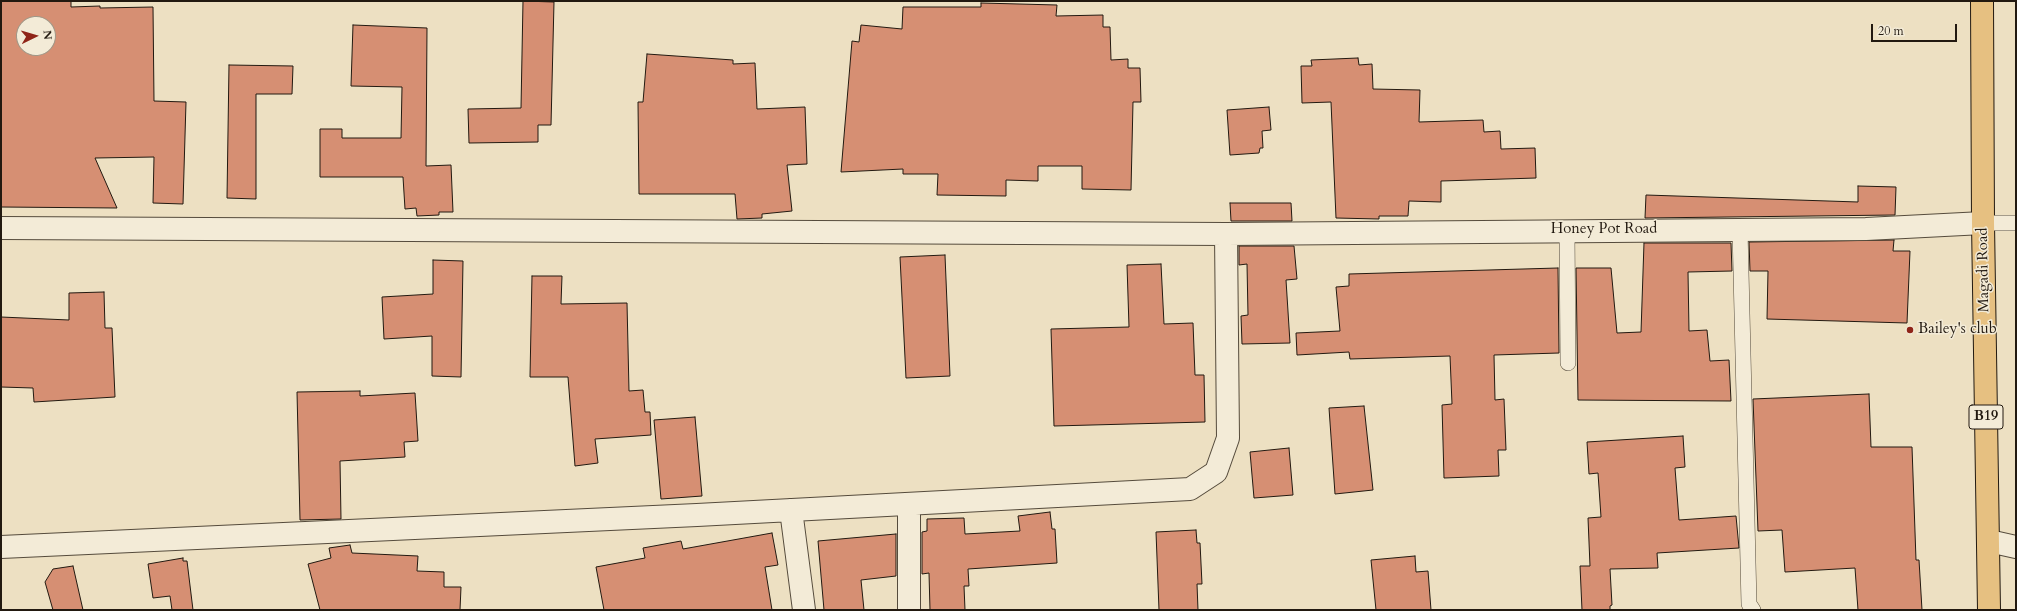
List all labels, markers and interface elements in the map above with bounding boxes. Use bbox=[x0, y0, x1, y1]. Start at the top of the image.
north arrow bbox=[16, 16, 56, 56]
scale bar bbox=[1873, 16, 1959, 42]
text: 20 m bbox=[1878, 23, 1904, 39]
text: N bbox=[40, 30, 55, 40]
street label: Honey Pot Road bbox=[1551, 221, 1657, 239]
street label: Magadi Road bbox=[1974, 228, 1994, 312]
place label: Bailey's club bbox=[1918, 321, 1997, 339]
marker: Bailey's club bbox=[1905, 325, 1915, 335]
road number: B19 bbox=[1969, 405, 2003, 429]

